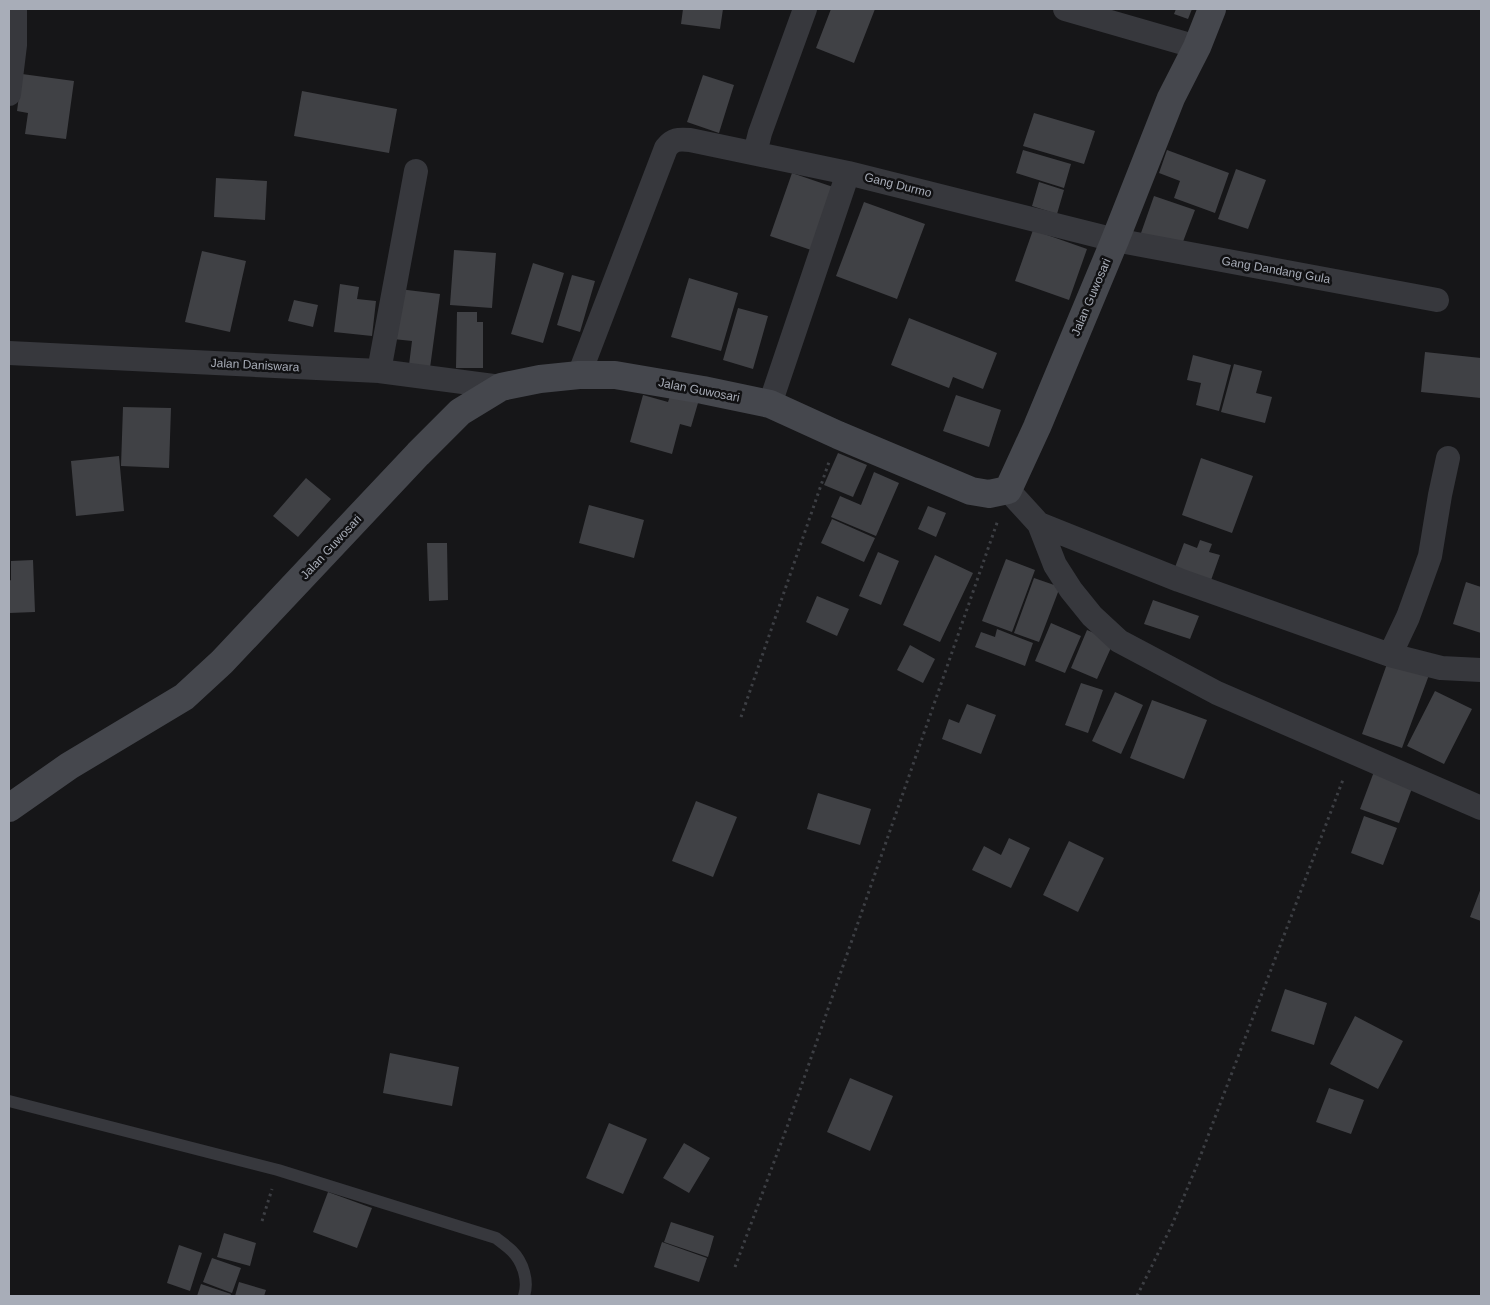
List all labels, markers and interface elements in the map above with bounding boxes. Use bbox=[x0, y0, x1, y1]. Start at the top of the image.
street label: Gang Durmo bbox=[863, 170, 933, 200]
street label: Gang Dandang Gula bbox=[1221, 254, 1332, 287]
street label: Jalan Guwosari bbox=[1068, 256, 1114, 338]
street label: Jalan Daniswara bbox=[210, 356, 300, 374]
street label: Jalan Guwosari bbox=[657, 375, 741, 405]
street label: Jalan Guwosari bbox=[298, 512, 364, 582]

